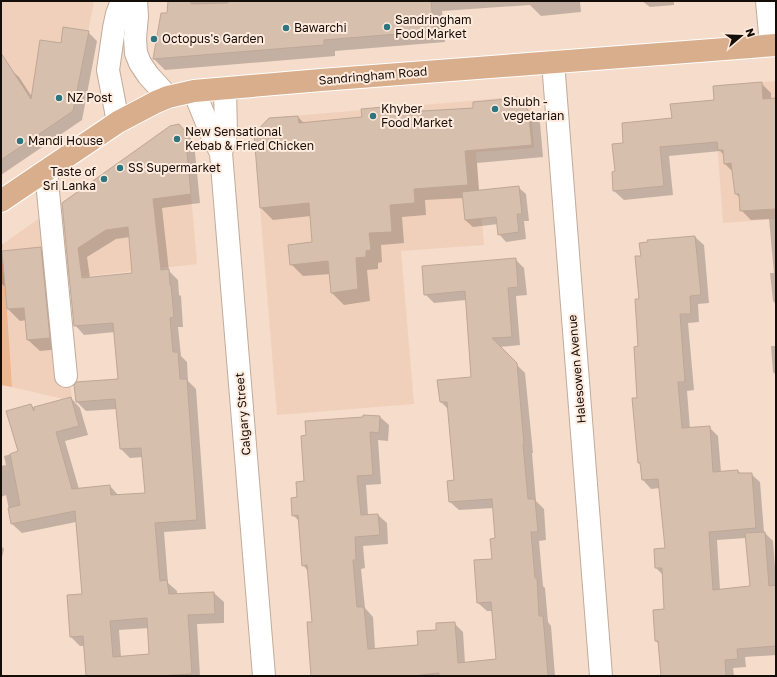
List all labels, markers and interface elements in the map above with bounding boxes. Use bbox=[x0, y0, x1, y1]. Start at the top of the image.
place label: Sandringham Food Market bbox=[395, 12, 472, 41]
north arrow bbox=[721, 16, 761, 56]
place label: Bawarchi bbox=[294, 20, 347, 35]
marker: Sandringham Food Market bbox=[382, 22, 392, 32]
marker: Bawarchi bbox=[281, 23, 291, 33]
text: N bbox=[743, 27, 758, 39]
place label: Octopus's Garden bbox=[162, 31, 264, 46]
marker: Octopus's Garden bbox=[149, 34, 159, 44]
street label: Sandringham Road bbox=[318, 63, 428, 88]
place label: NZ Post bbox=[67, 90, 113, 105]
marker: NZ Post bbox=[54, 93, 64, 103]
place label: Shubh - vegetarian bbox=[503, 94, 564, 123]
place label: Khyber Food Market bbox=[381, 101, 453, 130]
marker: Shubh - vegetarian bbox=[490, 104, 500, 114]
marker: Khyber Food Market bbox=[368, 111, 378, 121]
place label: New Sensational Kebab & Fried Chicken bbox=[185, 124, 314, 153]
place label: Mandi House bbox=[28, 133, 103, 148]
marker: New Sensational Kebab & Fried Chicken bbox=[172, 134, 182, 144]
marker: Mandi House bbox=[15, 136, 25, 146]
place label: SS Supermarket bbox=[128, 160, 221, 175]
marker: SS Supermarket bbox=[115, 163, 125, 173]
place label: Taste of Sri Lanka bbox=[43, 164, 97, 193]
marker: Taste of Sri Lanka bbox=[99, 174, 109, 184]
street label: Halesowen Avenue bbox=[564, 314, 589, 424]
street label: Calgary Street bbox=[231, 372, 254, 456]

